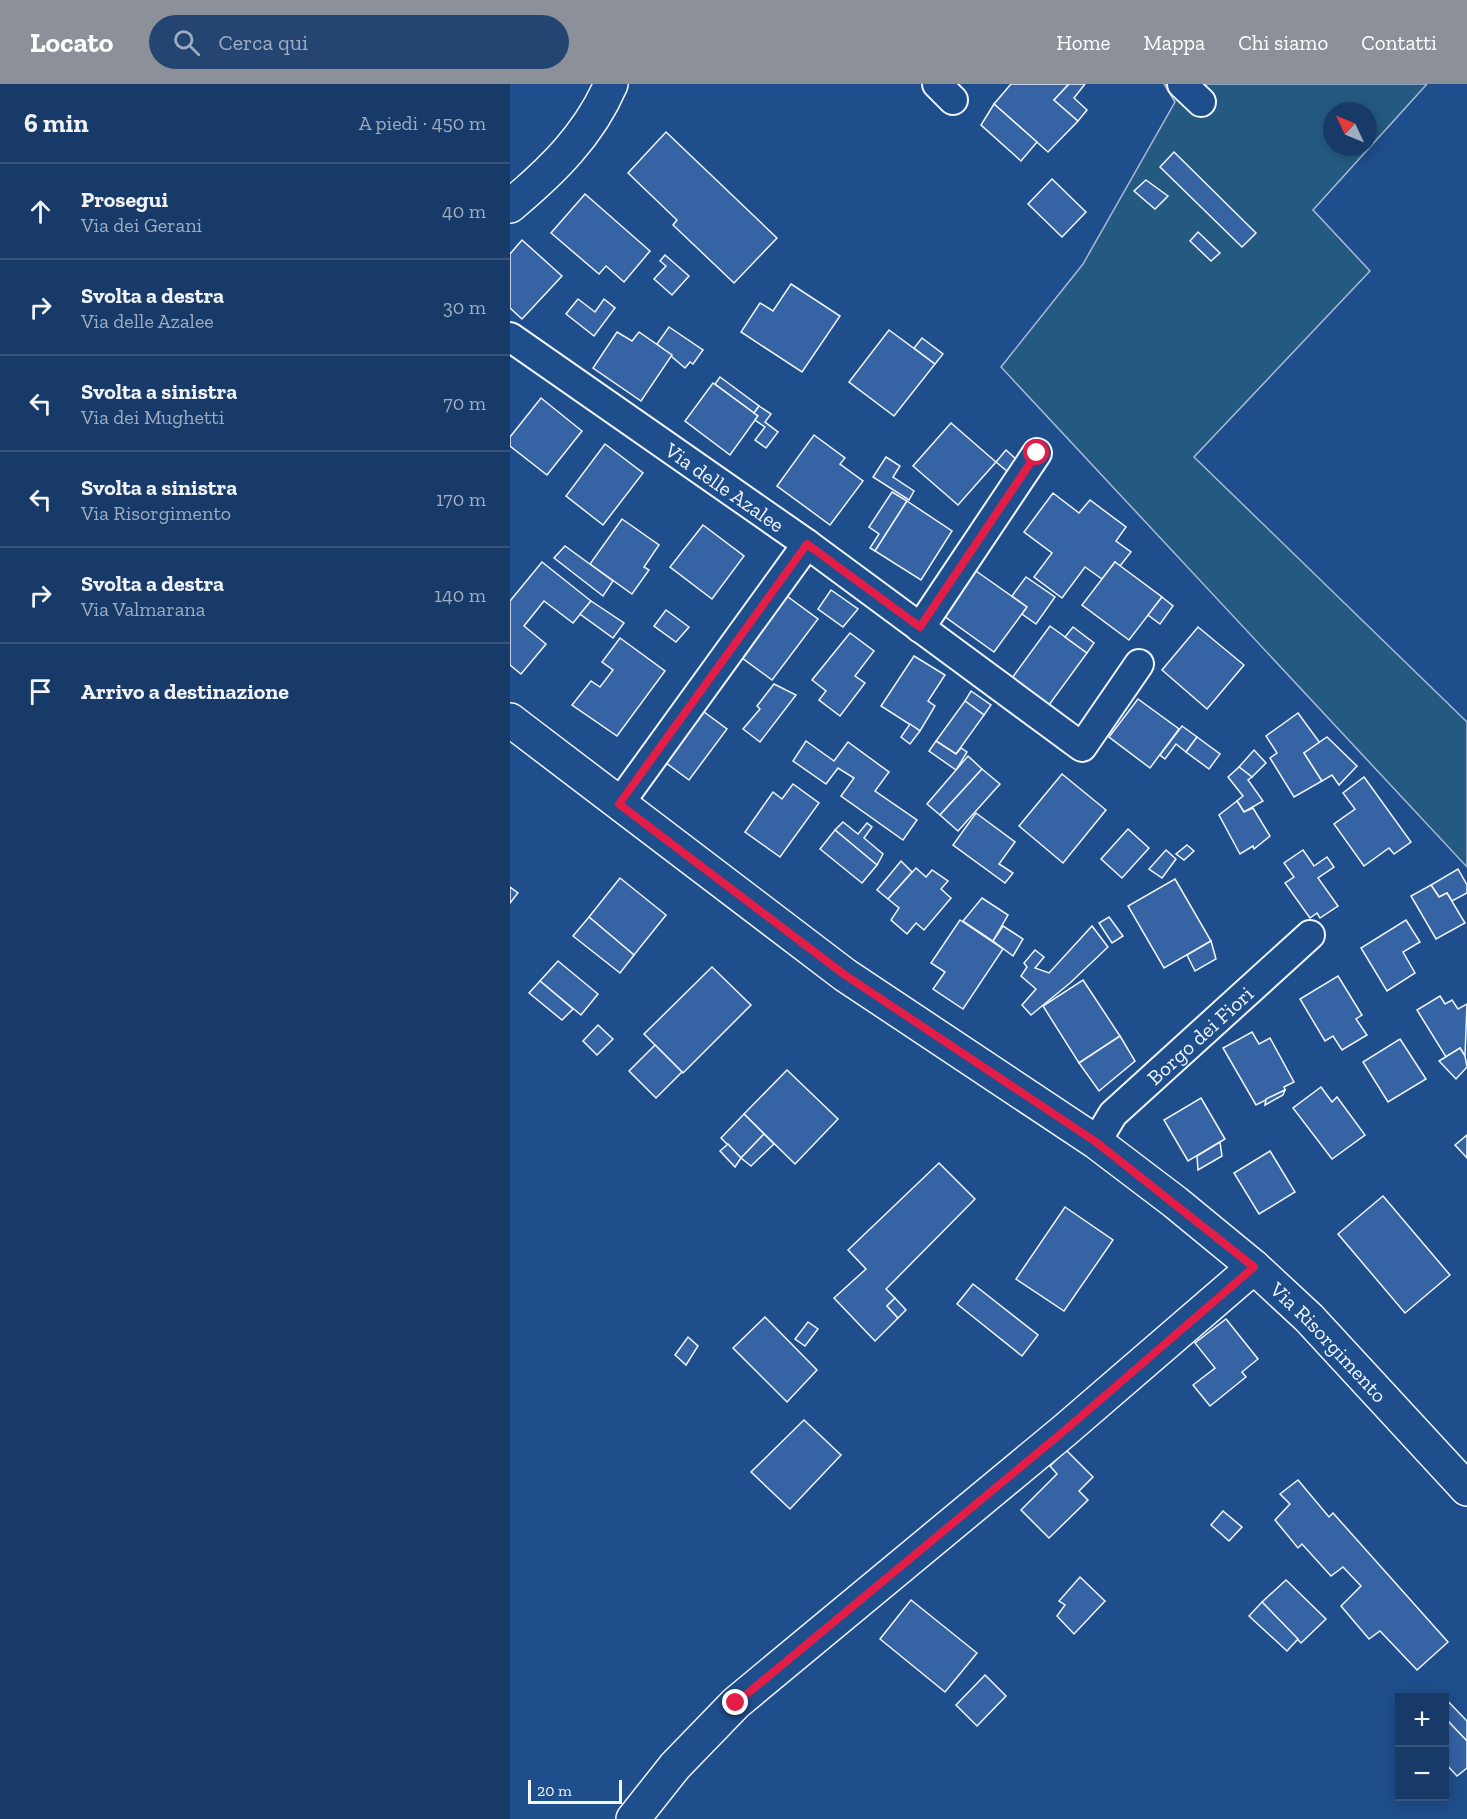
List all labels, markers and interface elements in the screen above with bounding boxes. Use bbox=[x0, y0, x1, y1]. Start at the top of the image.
search box bbox=[149, 15, 569, 69]
text: Locato bbox=[30, 26, 113, 59]
icon: search bbox=[170, 26, 203, 59]
text: Cerca qui bbox=[218, 29, 308, 56]
text: Home bbox=[1056, 30, 1110, 55]
text: Mappa bbox=[1143, 30, 1205, 55]
text: Chi siamo bbox=[1238, 30, 1328, 55]
text: Contatti bbox=[1361, 30, 1437, 55]
north arrow bbox=[1323, 102, 1377, 156]
text: 6 min bbox=[24, 107, 89, 139]
text: A piedi · 450 m bbox=[359, 111, 486, 135]
text: Prosegui bbox=[81, 186, 168, 213]
icon: ahead bbox=[24, 195, 57, 228]
text: 40 m bbox=[442, 199, 486, 223]
text: Via dei Gerani bbox=[81, 213, 202, 237]
text: Svolta a destra bbox=[81, 282, 224, 309]
icon: right bbox=[24, 291, 57, 324]
text: 30 m bbox=[443, 295, 486, 319]
text: Via delle Azalee bbox=[81, 309, 214, 333]
text: Svolta a sinistra bbox=[81, 378, 237, 405]
icon: left bbox=[24, 387, 57, 420]
text: 70 m bbox=[443, 391, 486, 415]
text: Via dei Mughetti bbox=[81, 405, 224, 429]
street label: Via delle Azalee bbox=[660, 436, 789, 537]
route start bbox=[1023, 439, 1049, 465]
text: Svolta a sinistra bbox=[81, 474, 237, 501]
icon: left bbox=[24, 483, 57, 516]
text: 170 m bbox=[436, 487, 486, 511]
text: Via Risorgimento bbox=[81, 501, 231, 525]
text: Svolta a destra bbox=[81, 570, 224, 597]
icon: right bbox=[24, 579, 57, 612]
text: 140 m bbox=[434, 583, 486, 607]
text: Via Valmarana bbox=[81, 597, 205, 621]
icon: arrive bbox=[24, 675, 57, 708]
text: Arrivo a destinazione bbox=[81, 678, 289, 705]
street label: Borgo dei Fiori bbox=[1142, 981, 1258, 1090]
street label: Via Risorgimento bbox=[1265, 1276, 1393, 1407]
route end bbox=[722, 1689, 748, 1715]
map controls bbox=[1395, 1693, 1449, 1801]
button: + bbox=[1395, 1693, 1449, 1747]
button: − bbox=[1395, 1747, 1449, 1801]
scale bar bbox=[528, 1777, 622, 1804]
text: 20 m bbox=[537, 1781, 572, 1800]

